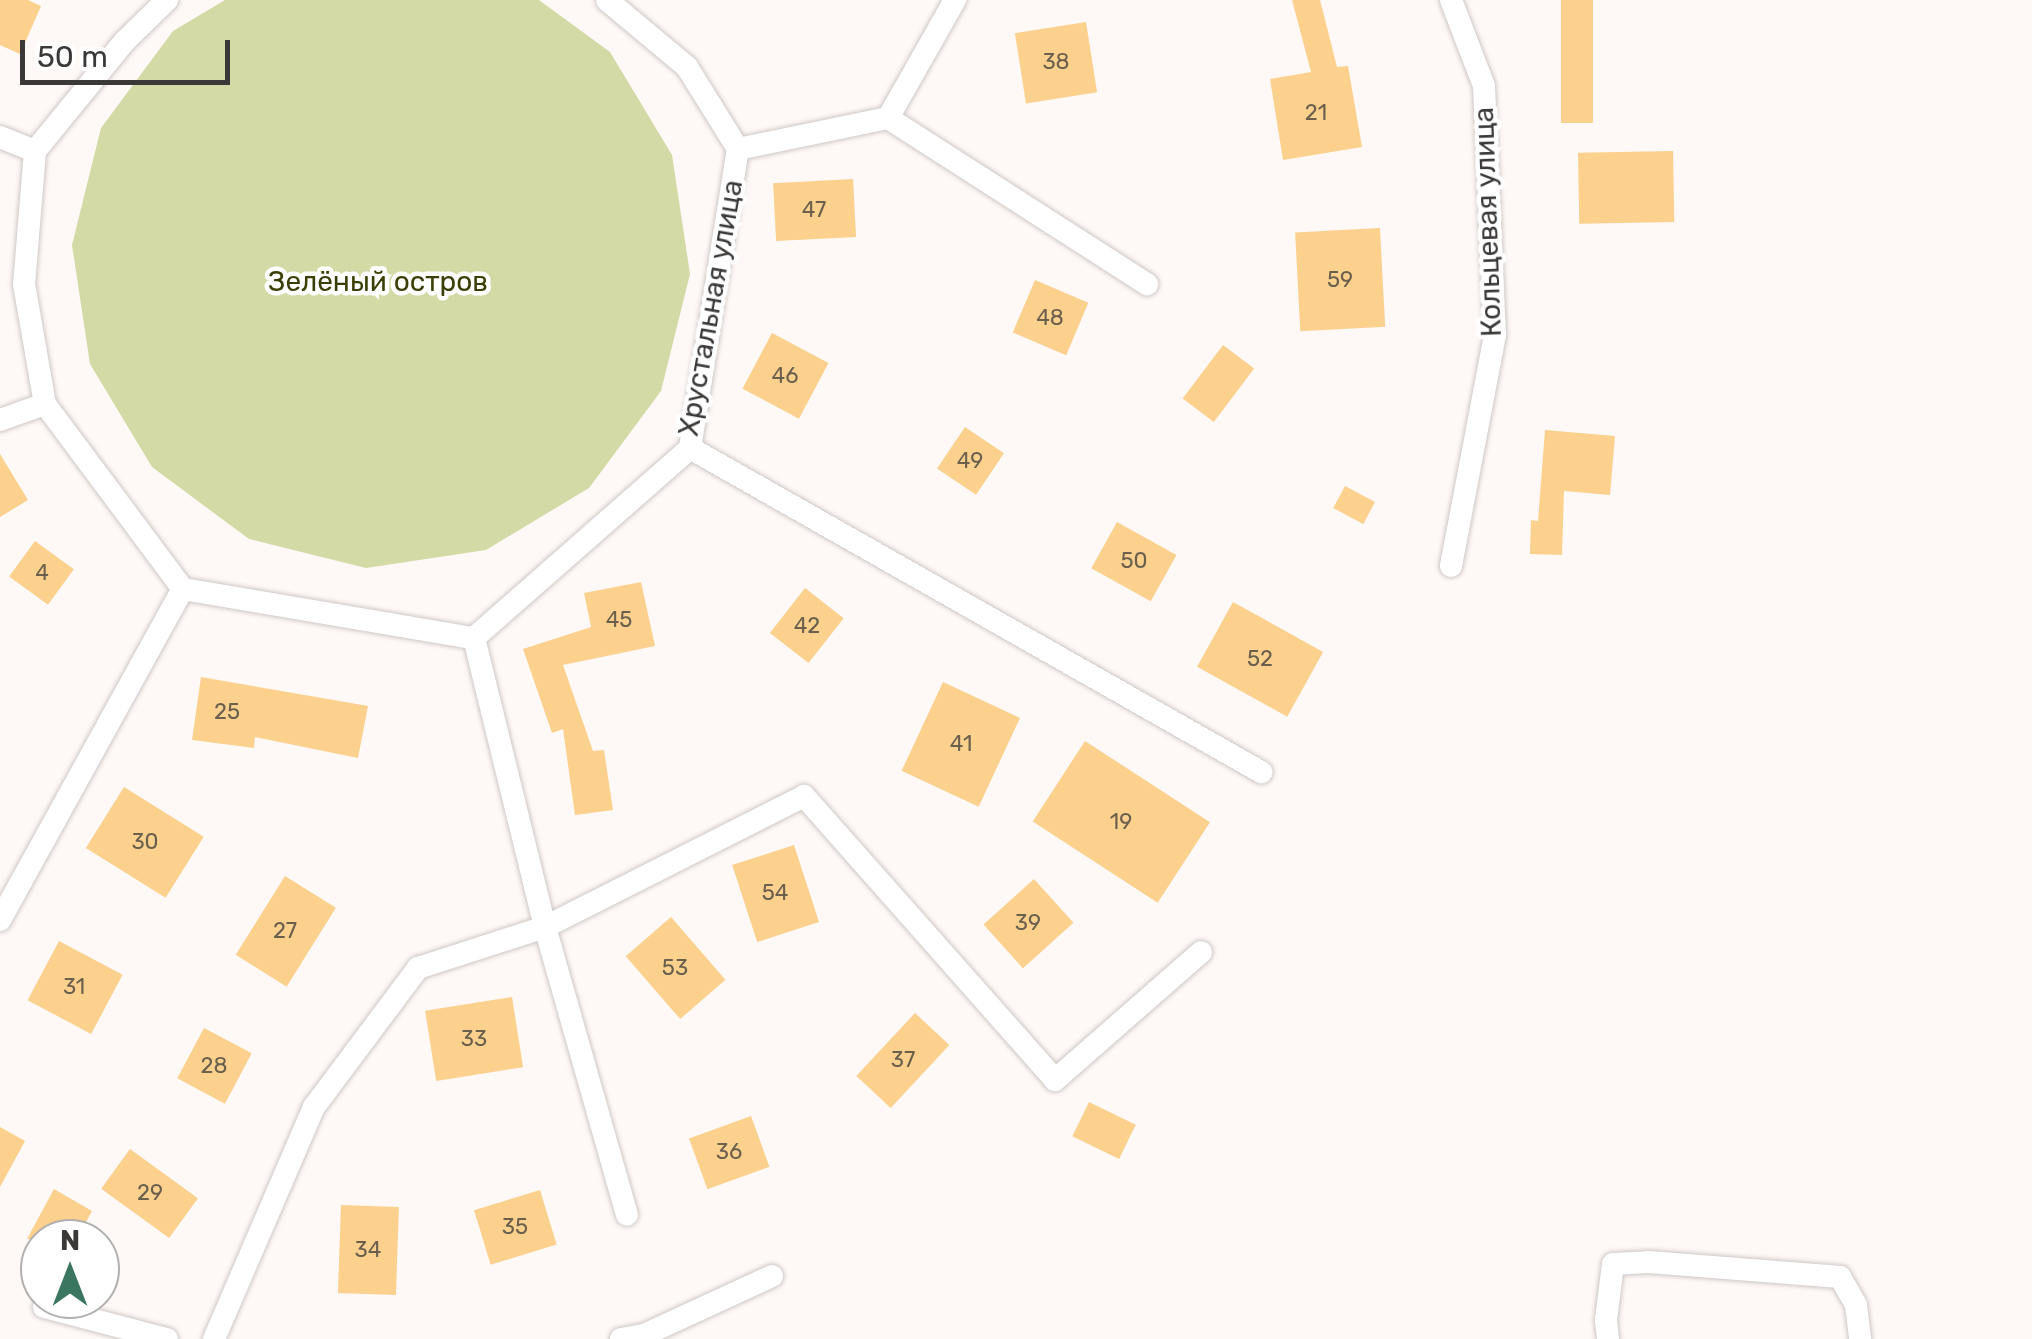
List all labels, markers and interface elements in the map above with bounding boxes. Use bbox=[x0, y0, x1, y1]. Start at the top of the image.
scale bar bbox=[25, 20, 235, 82]
text: 50 m bbox=[37, 39, 108, 75]
house number: 38 bbox=[1042, 49, 1070, 75]
house number: 21 bbox=[1305, 100, 1327, 126]
street label: Кольцевая улица bbox=[1467, 107, 1509, 337]
street label: Хрустальная улица bbox=[672, 177, 750, 439]
house number: 47 bbox=[802, 197, 826, 223]
park label: Зелёный остров bbox=[268, 265, 488, 299]
house number: 59 bbox=[1327, 267, 1353, 293]
house number: 48 bbox=[1036, 305, 1064, 331]
house number: 46 bbox=[772, 363, 798, 389]
house number: 49 bbox=[957, 448, 983, 474]
house number: 50 bbox=[1120, 548, 1148, 574]
house number: 4 bbox=[35, 560, 49, 586]
house number: 45 bbox=[606, 607, 632, 633]
house number: 42 bbox=[794, 613, 820, 639]
house number: 52 bbox=[1247, 646, 1273, 672]
house number: 25 bbox=[214, 699, 240, 725]
house number: 41 bbox=[950, 731, 972, 757]
house number: 19 bbox=[1110, 809, 1132, 835]
house number: 30 bbox=[131, 829, 159, 855]
house number: 54 bbox=[762, 880, 788, 906]
house number: 39 bbox=[1015, 910, 1041, 936]
house number: 27 bbox=[273, 918, 297, 944]
house number: 53 bbox=[662, 955, 688, 981]
house number: 31 bbox=[63, 974, 85, 1000]
house number: 33 bbox=[461, 1026, 487, 1052]
house number: 37 bbox=[891, 1047, 915, 1073]
house number: 28 bbox=[201, 1053, 227, 1079]
house number: 36 bbox=[716, 1139, 742, 1165]
house number: 29 bbox=[137, 1180, 163, 1206]
house number: 35 bbox=[502, 1214, 528, 1240]
north arrow bbox=[20, 1219, 120, 1319]
text: N bbox=[60, 1224, 80, 1257]
house number: 34 bbox=[355, 1237, 381, 1263]

